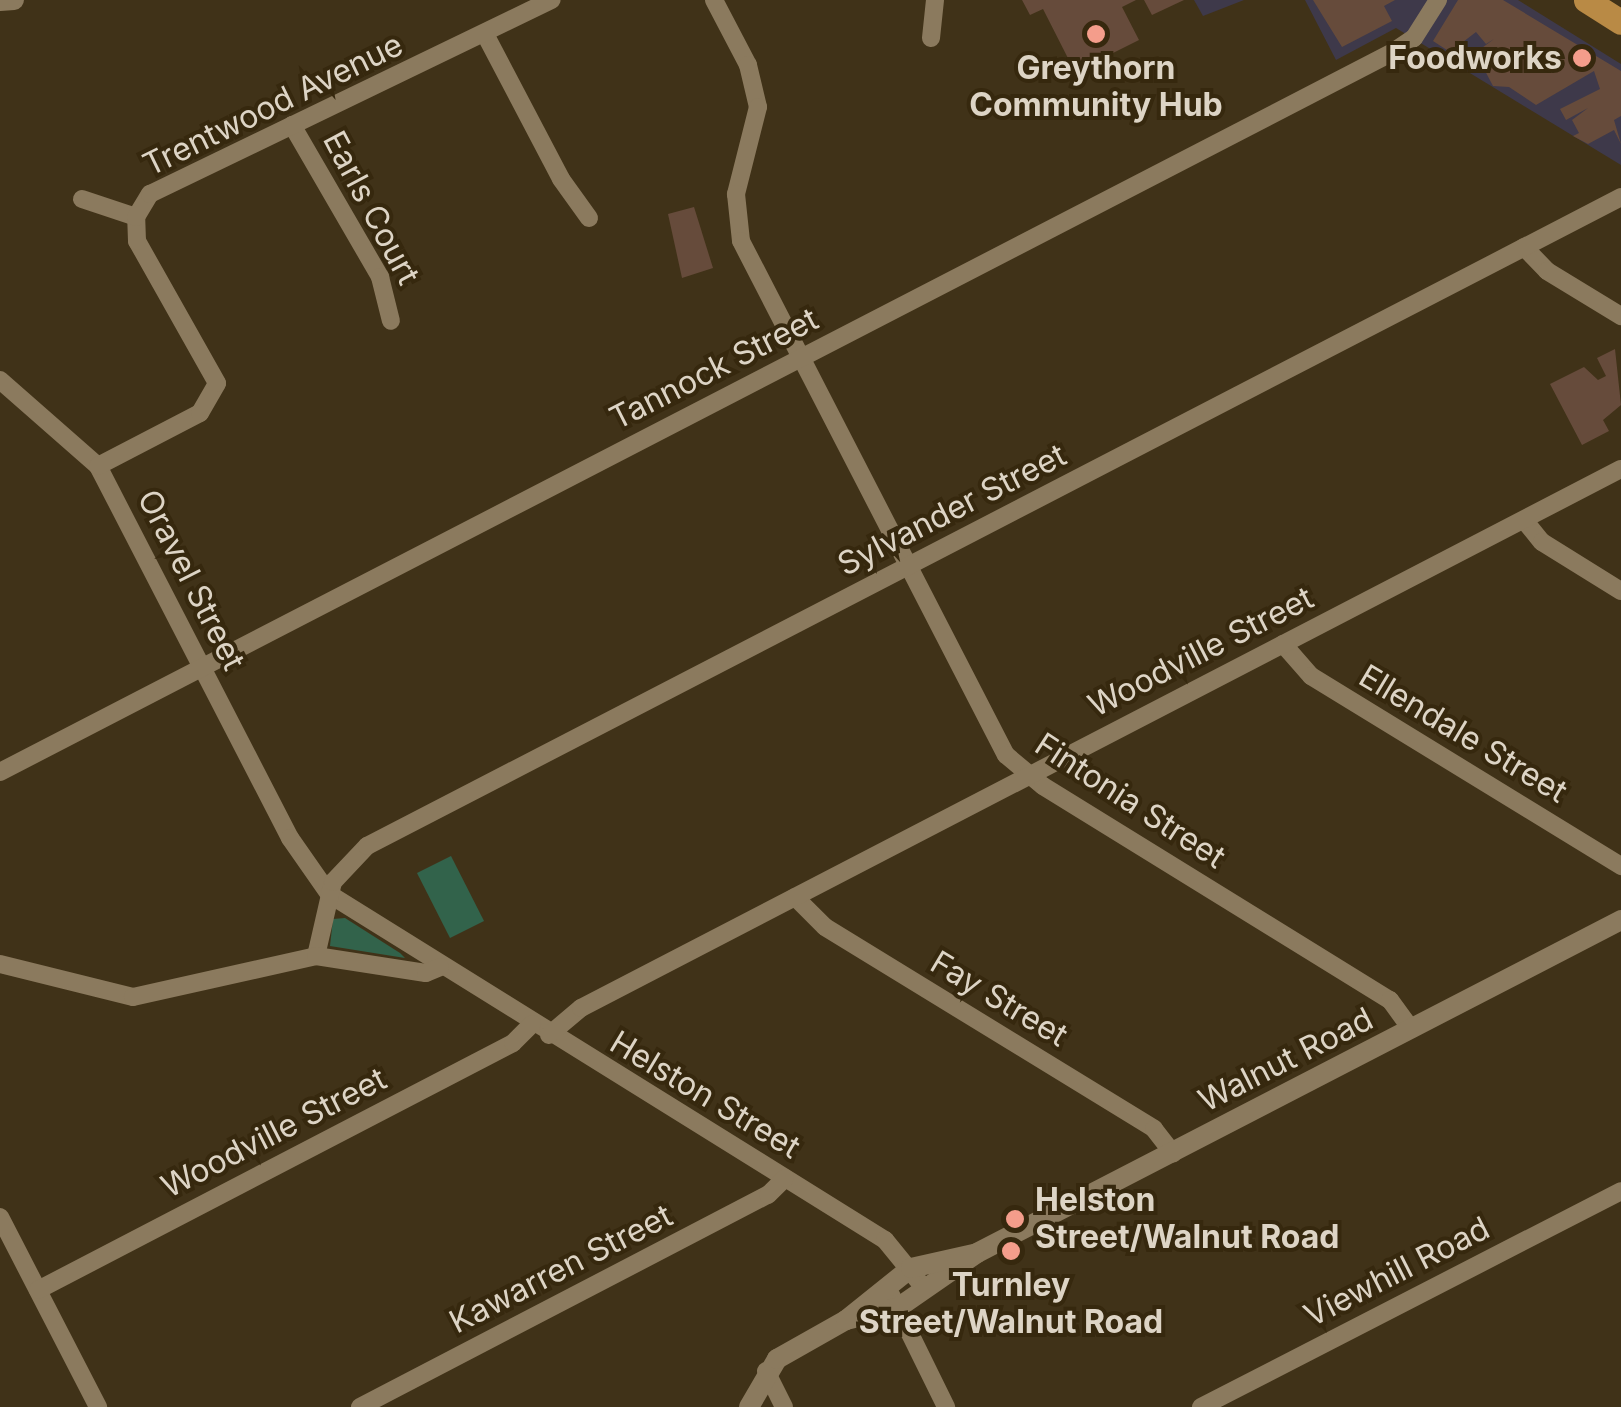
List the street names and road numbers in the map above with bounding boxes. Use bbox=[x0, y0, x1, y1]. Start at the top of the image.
street label: Trentwood Avenue bbox=[137, 26, 409, 184]
street label: Earls Court bbox=[315, 125, 427, 291]
street label: Tannock Street bbox=[604, 300, 824, 438]
street label: Sylvander Street bbox=[832, 436, 1072, 584]
street label: Oravel Street bbox=[129, 483, 253, 677]
street label: Woodville Street bbox=[1082, 579, 1320, 725]
street label: Ellendale Street bbox=[1352, 657, 1574, 811]
street label: Fintonia Street bbox=[1028, 725, 1232, 877]
street label: Fay Street bbox=[924, 943, 1074, 1055]
street label: Walnut Road bbox=[1193, 1000, 1379, 1120]
street label: Helston Street bbox=[603, 1023, 807, 1167]
street label: Woodville Street bbox=[155, 1060, 393, 1206]
street label: Kawarren Street bbox=[443, 1196, 679, 1342]
street label: Viewhill Road bbox=[1298, 1209, 1496, 1335]

